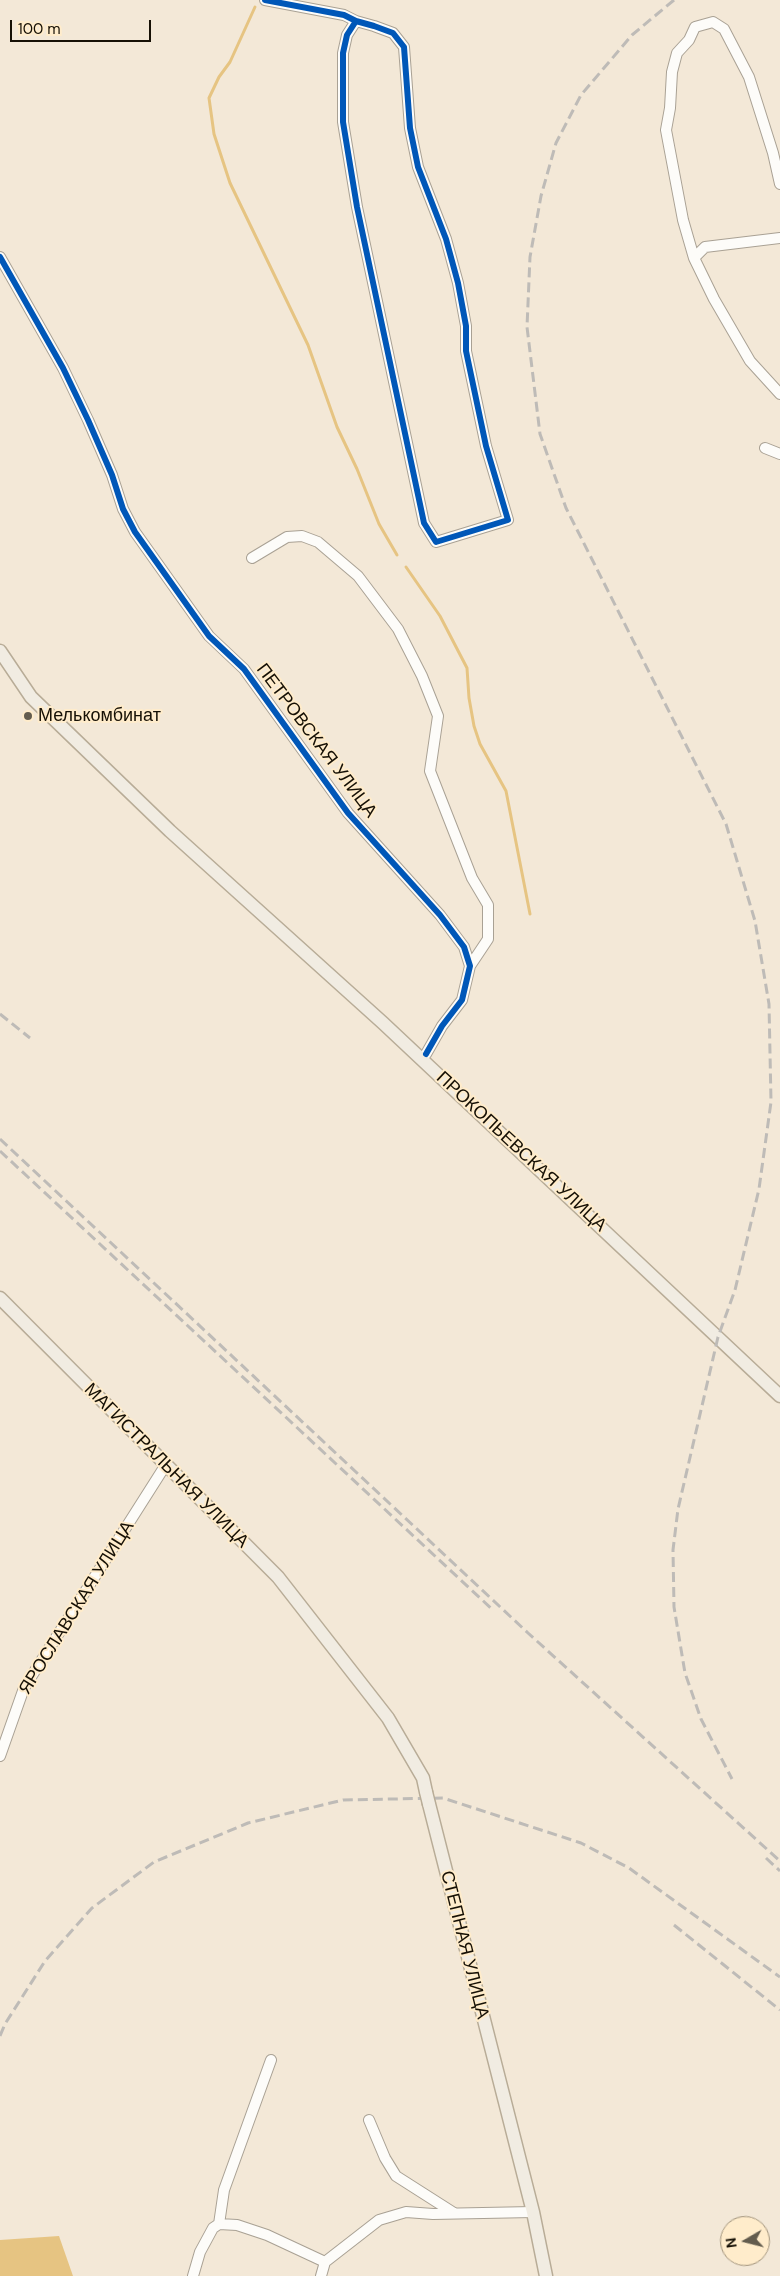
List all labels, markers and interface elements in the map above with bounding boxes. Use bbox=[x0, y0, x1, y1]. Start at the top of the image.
scale bar bbox=[12, 10, 154, 42]
text: 100 m bbox=[18, 19, 61, 39]
street label: ПЕТРОВСКАЯ УЛИЦА bbox=[251, 660, 381, 822]
place label: Мелькомбинат bbox=[38, 705, 161, 727]
marker: Мелькомбинат bbox=[22, 710, 34, 722]
street label: ПРОКОПЬЕВСКАЯ УЛИЦА bbox=[431, 1067, 611, 1237]
street label: МАГИСТРАЛЬНАЯ УЛИЦА bbox=[79, 1379, 253, 1553]
street label: ЯРОСЛАВСКАЯ УЛИЦА bbox=[15, 1517, 139, 1699]
street label: СТЕПНАЯ УЛИЦА bbox=[435, 1869, 493, 2021]
north arrow bbox=[720, 2216, 770, 2266]
text: N bbox=[722, 2237, 741, 2249]

